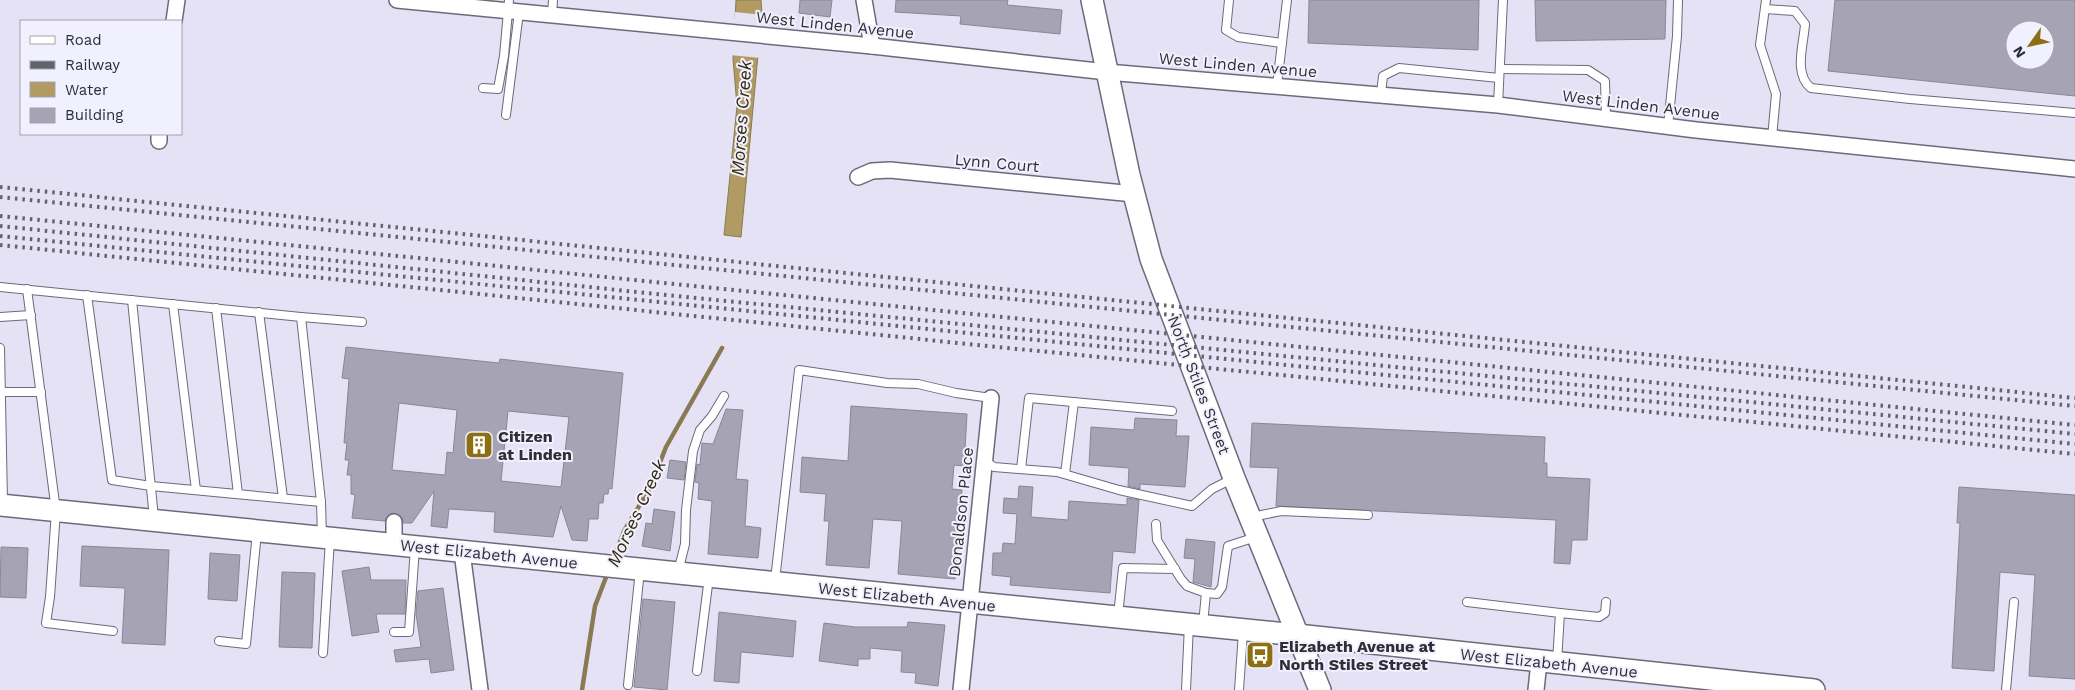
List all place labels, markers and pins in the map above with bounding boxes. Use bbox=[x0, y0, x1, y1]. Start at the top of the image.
place label: Citizen at Linden bbox=[498, 427, 572, 464]
building icon: Citizen at Linden bbox=[464, 430, 494, 460]
place label: Elizabeth Avenue at North Stiles Street bbox=[1279, 637, 1435, 674]
bus stop icon: Elizabeth Avenue at North Stiles Street bbox=[1245, 640, 1275, 670]

